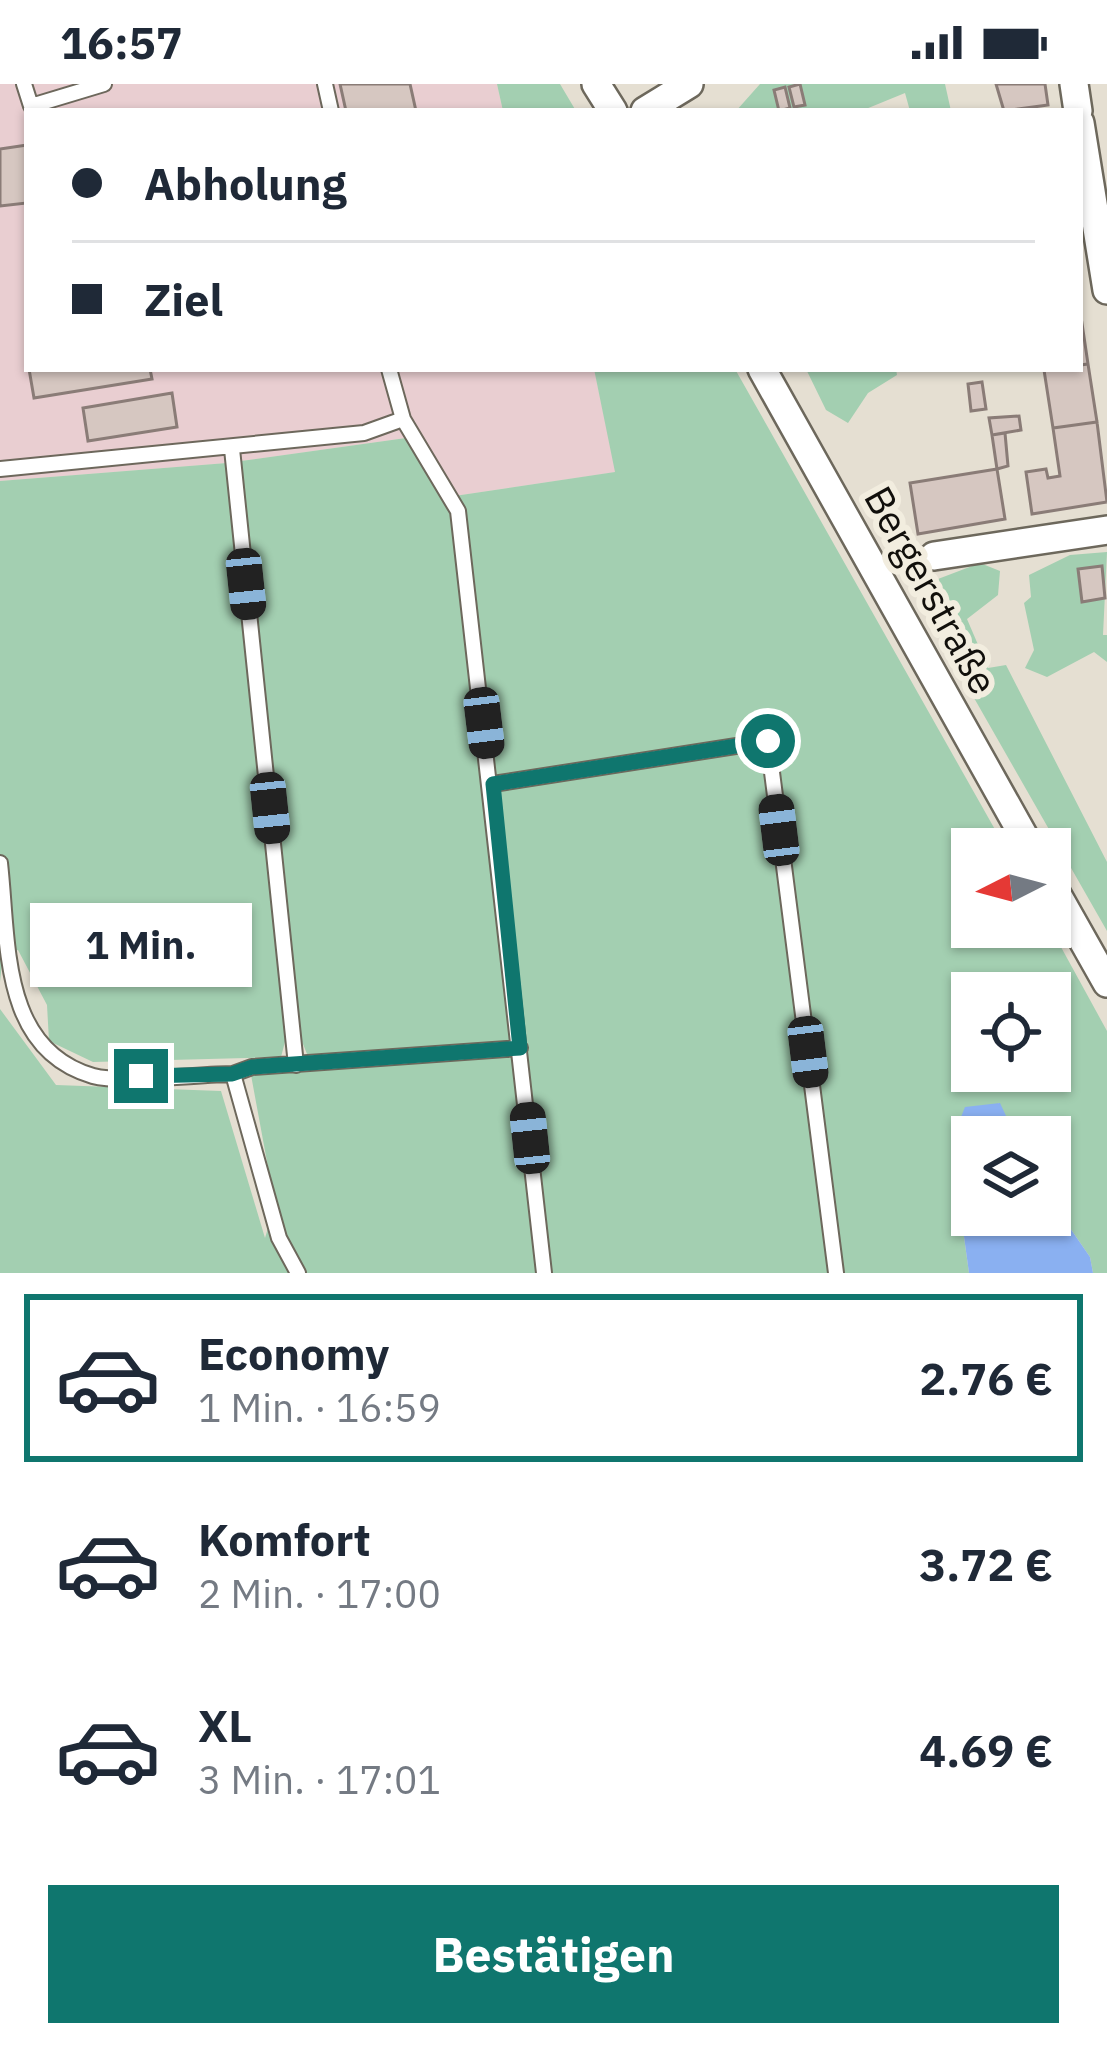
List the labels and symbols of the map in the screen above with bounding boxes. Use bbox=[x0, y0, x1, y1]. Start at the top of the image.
street label: Bergerstraße bbox=[853, 477, 1010, 703]
car bbox=[224, 546, 268, 622]
car bbox=[462, 685, 506, 761]
route start bbox=[741, 714, 795, 768]
car bbox=[248, 770, 292, 846]
car bbox=[757, 792, 801, 868]
north arrow bbox=[951, 828, 1071, 948]
callout: 1 Min. bbox=[30, 902, 252, 986]
car bbox=[786, 1014, 830, 1090]
route end bbox=[114, 1049, 168, 1103]
car bbox=[508, 1100, 552, 1176]

